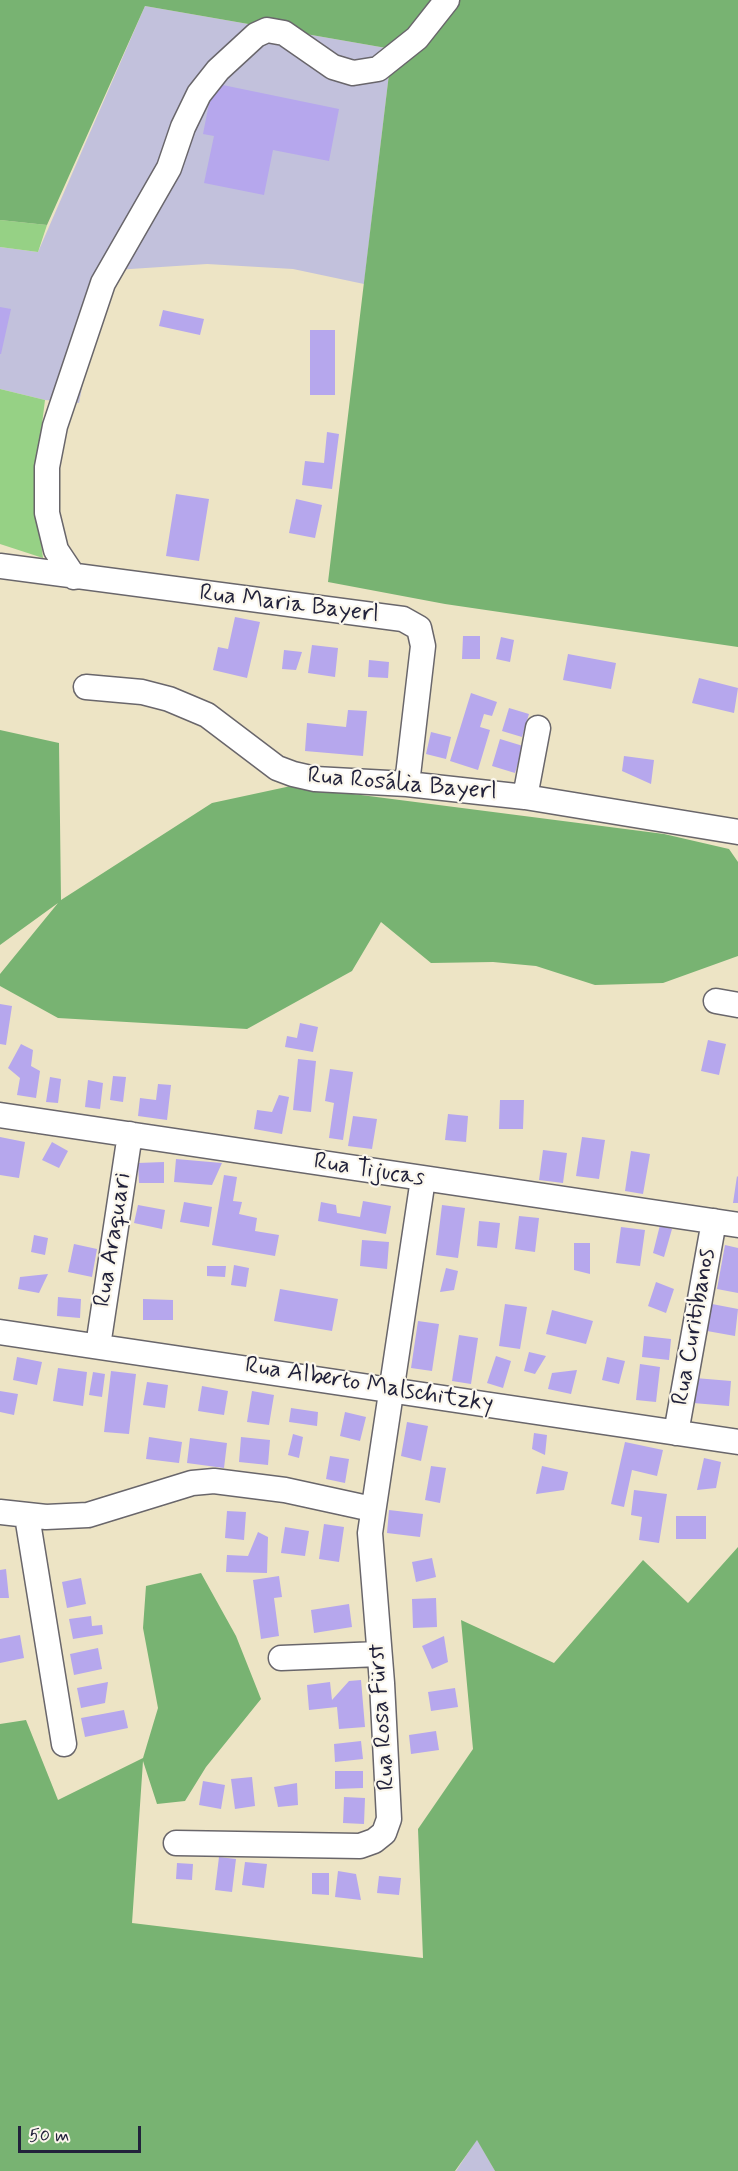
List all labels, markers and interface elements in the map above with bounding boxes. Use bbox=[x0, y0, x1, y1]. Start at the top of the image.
street label: Rua Maria Bayerl bbox=[198, 580, 380, 630]
street label: Rua Rosália Bayerl bbox=[306, 762, 498, 808]
street label: Rua Tijucas bbox=[312, 1148, 426, 1194]
street label: Rua Araquari bbox=[89, 1171, 139, 1309]
street label: Rua Curitibanos bbox=[667, 1246, 723, 1408]
street label: Rua Alberto Malschitzky bbox=[243, 1352, 495, 1420]
street label: Rua Rosa Fürst bbox=[364, 1643, 402, 1791]
scale bar bbox=[21, 2114, 144, 2152]
text: 50 m bbox=[29, 2124, 69, 2148]

